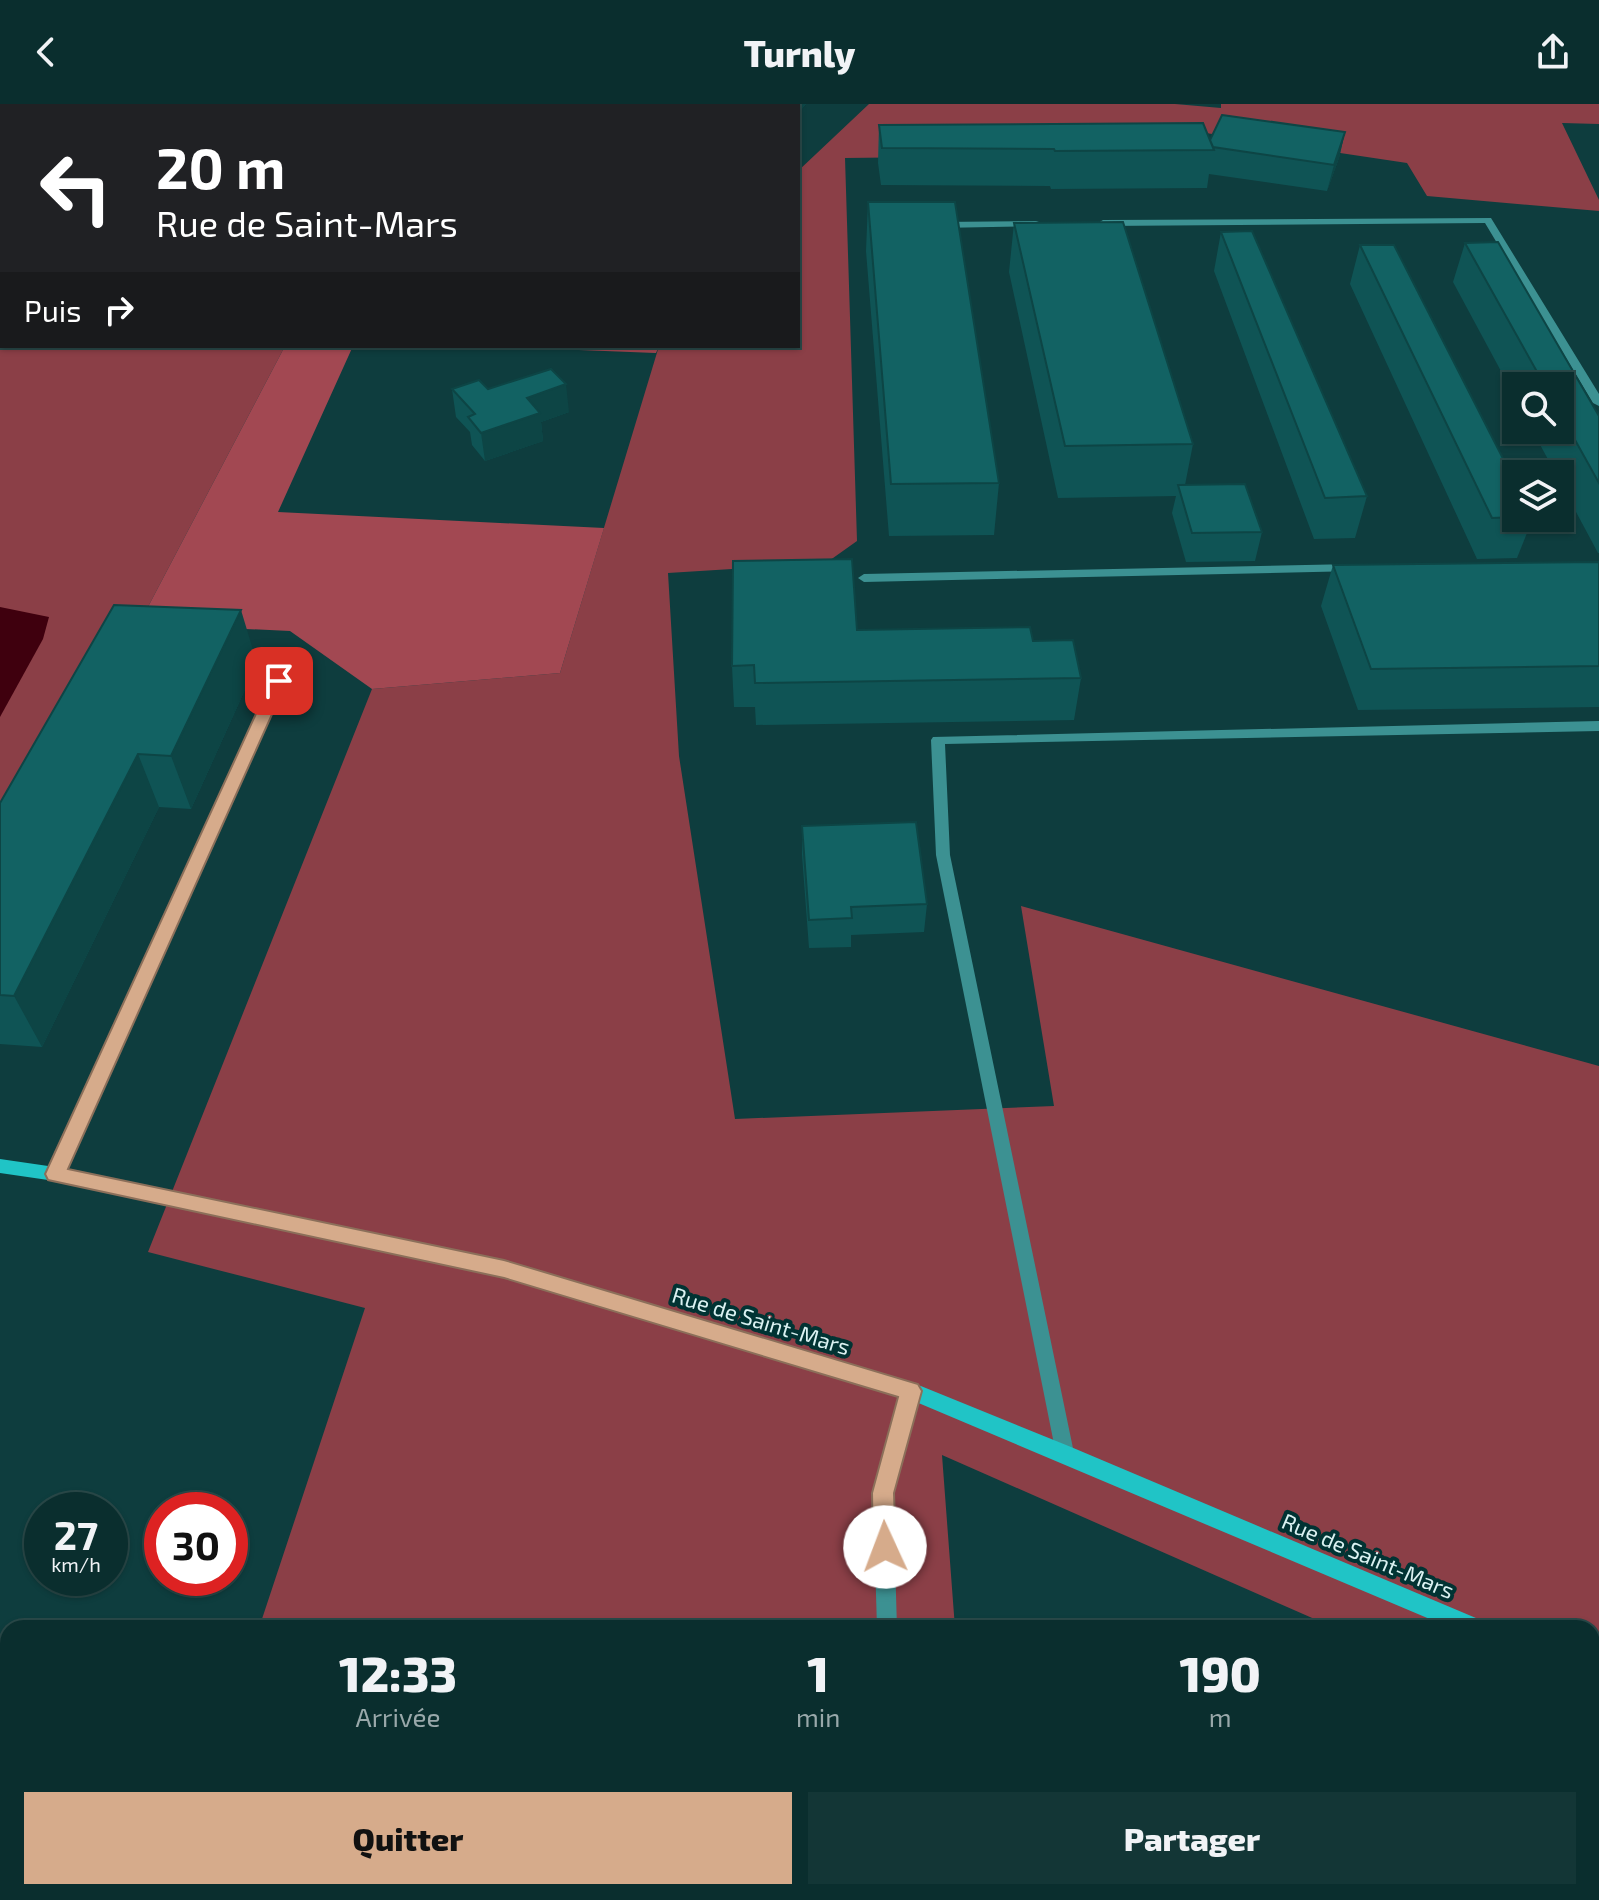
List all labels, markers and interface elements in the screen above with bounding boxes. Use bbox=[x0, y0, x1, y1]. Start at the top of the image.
icon: back bbox=[24, 30, 68, 74]
icon: share bbox=[1531, 30, 1575, 74]
text: Turnly bbox=[744, 31, 855, 74]
text: 20 m bbox=[156, 133, 285, 200]
icon: left bbox=[24, 136, 128, 240]
text: Rue de Saint-Mars bbox=[156, 201, 458, 244]
icon: right bbox=[97, 288, 141, 332]
text: Puis bbox=[24, 292, 81, 328]
map controls bbox=[1502, 372, 1574, 532]
button: search bbox=[1502, 372, 1574, 444]
button: layers bbox=[1502, 460, 1574, 532]
pin bbox=[245, 647, 313, 715]
icon: arrive bbox=[257, 659, 301, 703]
street label: Rue de Saint-Mars bbox=[669, 1281, 853, 1359]
speed limit sign: 30 bbox=[144, 1492, 248, 1596]
position arrow bbox=[843, 1505, 927, 1589]
street label: Rue de Saint-Mars bbox=[1278, 1507, 1458, 1603]
text: 27 bbox=[54, 1510, 98, 1558]
text: km/h bbox=[51, 1552, 101, 1576]
text: 12:33 bbox=[339, 1644, 457, 1702]
text: 1 bbox=[807, 1644, 829, 1702]
text: 190 bbox=[1179, 1644, 1261, 1702]
text: Arrivée bbox=[355, 1701, 441, 1732]
text: min bbox=[796, 1701, 840, 1732]
text: m bbox=[1209, 1701, 1232, 1732]
button: Quitter bbox=[24, 1792, 792, 1884]
button: Partager bbox=[808, 1792, 1576, 1884]

